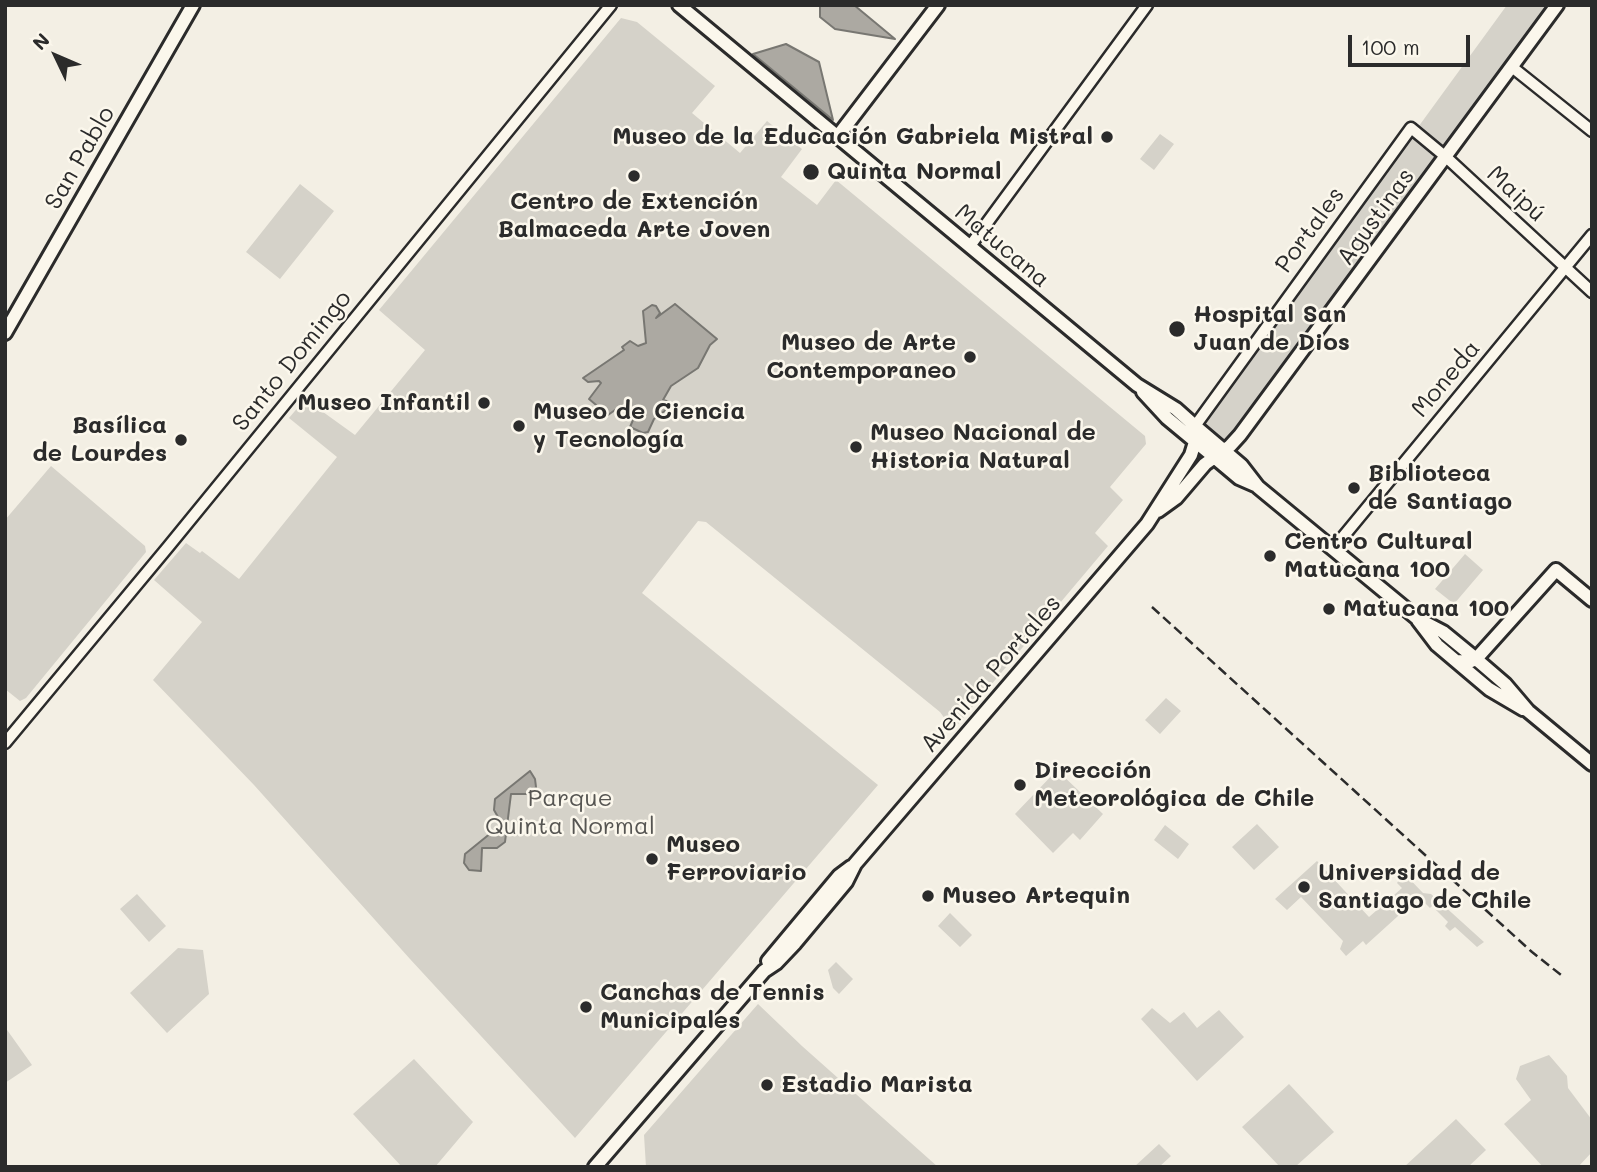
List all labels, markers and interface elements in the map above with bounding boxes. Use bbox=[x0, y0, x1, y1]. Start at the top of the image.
north arrow bbox=[21, 21, 91, 91]
scale bar bbox=[1352, 21, 1474, 65]
text: N bbox=[27, 27, 55, 55]
text: 100 m bbox=[1361, 33, 1420, 60]
street label: San Pablo bbox=[39, 101, 121, 215]
place label: Museo de la Educación Gabriela Mistral bbox=[612, 123, 1093, 151]
marker: Museo de la Educación Gabriela Mistral bbox=[1099, 129, 1115, 145]
place label: Quinta Normal bbox=[827, 158, 1002, 186]
street label: Maipú bbox=[1481, 160, 1551, 228]
marker: Quinta Normal bbox=[801, 162, 821, 182]
street label: Agustinas bbox=[1331, 163, 1421, 271]
marker: Centro de Extención Balmaceda Arte Joven bbox=[626, 168, 642, 184]
street label: Portales bbox=[1269, 181, 1351, 279]
place label: Centro de Extención Balmaceda Arte Joven bbox=[498, 188, 770, 244]
street label: Matucana bbox=[949, 198, 1055, 294]
street label: Santo Domingo bbox=[226, 285, 358, 437]
place label: Hospital San Juan de Dios bbox=[1193, 301, 1350, 357]
marker: Hospital San Juan de Dios bbox=[1167, 319, 1187, 339]
place label: Museo de Arte Contemporaneo bbox=[766, 329, 956, 385]
street label: Moneda bbox=[1406, 335, 1486, 423]
marker: Museo de Arte Contemporaneo bbox=[962, 349, 978, 365]
place label: Museo Infantil bbox=[297, 389, 470, 417]
marker: Museo Infantil bbox=[476, 395, 492, 411]
place label: Museo de Ciencia y Tecnología bbox=[533, 398, 745, 454]
place label: Basílica de Lourdes bbox=[33, 412, 167, 468]
marker: Museo de Ciencia y Tecnología bbox=[511, 418, 527, 434]
place label: Museo Nacional de Historia Natural bbox=[870, 419, 1096, 475]
marker: Basílica de Lourdes bbox=[173, 432, 189, 448]
marker: Museo Nacional de Historia Natural bbox=[848, 439, 864, 455]
place label: Biblioteca de Santiago bbox=[1368, 460, 1512, 516]
marker: Biblioteca de Santiago bbox=[1346, 480, 1362, 496]
place label: Centro Cultural Matucana 100 bbox=[1284, 528, 1472, 584]
marker: Centro Cultural Matucana 100 bbox=[1262, 548, 1278, 564]
street label: Avenida Portales bbox=[915, 589, 1067, 759]
place label: Matucana 100 bbox=[1343, 595, 1509, 623]
marker: Matucana 100 bbox=[1321, 601, 1337, 617]
place label: Dirección Meteorológica de Chile bbox=[1034, 757, 1314, 813]
marker: Dirección Meteorológica de Chile bbox=[1012, 777, 1028, 793]
park label: Parque Quinta Normal bbox=[485, 785, 655, 841]
place label: Museo Ferroviario bbox=[666, 831, 806, 887]
marker: Museo Ferroviario bbox=[644, 851, 660, 867]
place label: Universidad de Santiago de Chile bbox=[1318, 859, 1531, 915]
marker: Universidad de Santiago de Chile bbox=[1296, 879, 1312, 895]
place label: Museo Artequin bbox=[942, 882, 1130, 910]
marker: Museo Artequin bbox=[920, 888, 936, 904]
place label: Canchas de Tennis Municipales bbox=[600, 979, 824, 1035]
marker: Canchas de Tennis Municipales bbox=[578, 999, 594, 1015]
place label: Estadio Marista bbox=[781, 1071, 973, 1099]
marker: Estadio Marista bbox=[759, 1077, 775, 1093]

